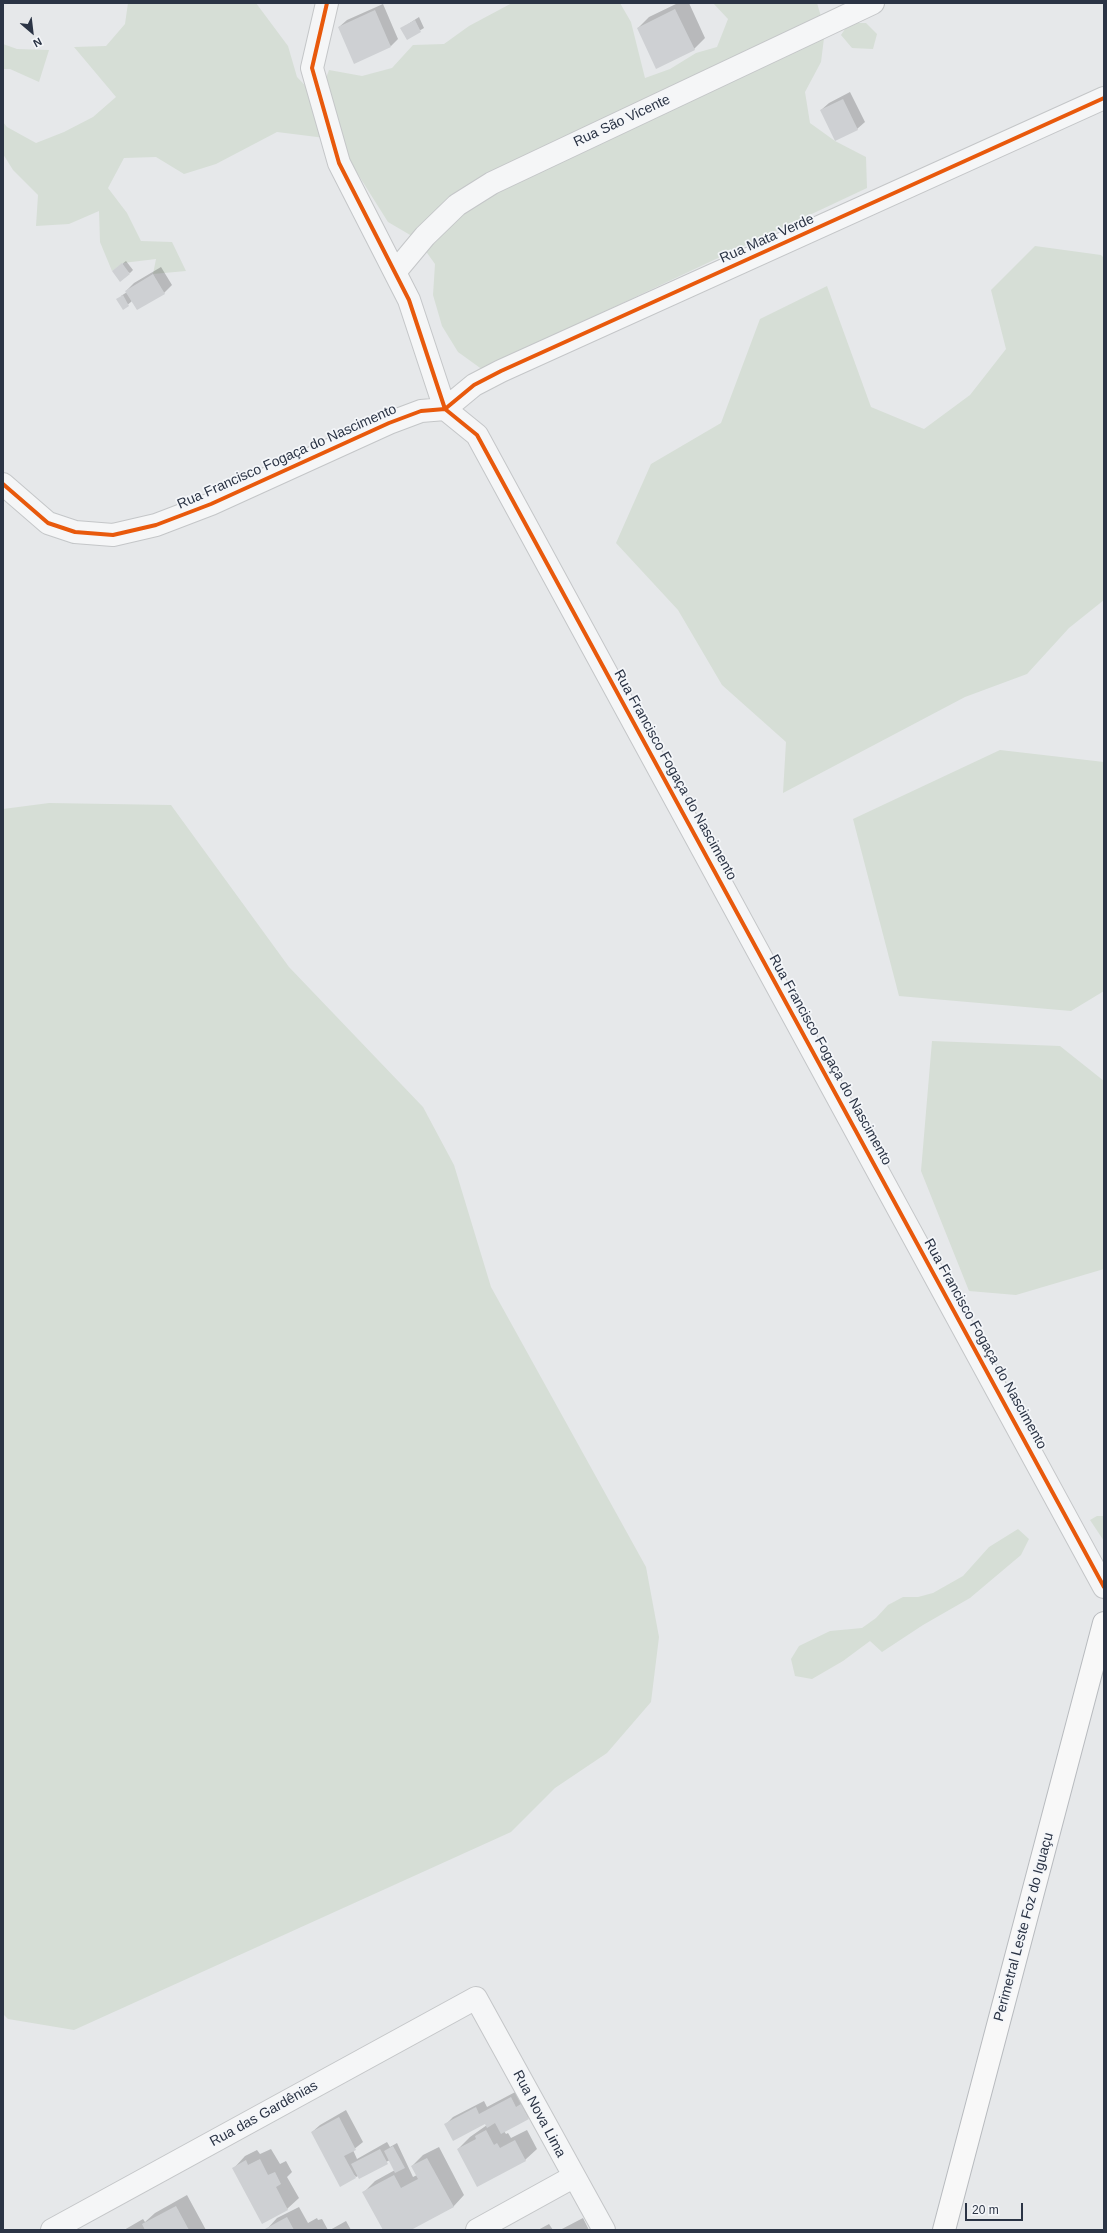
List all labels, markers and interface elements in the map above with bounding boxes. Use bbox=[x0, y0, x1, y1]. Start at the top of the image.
north arrow bbox=[12, 12, 52, 52]
text: N bbox=[31, 35, 44, 50]
street label: Rua São Vicente bbox=[571, 91, 673, 151]
street label: Rua Mata Verde bbox=[717, 211, 817, 267]
street label: Rua Francisco Fogaça do Nascimento bbox=[175, 401, 399, 513]
street label: Rua Francisco Fogaça do Nascimento bbox=[610, 667, 740, 883]
street label: Rua Francisco Fogaça do Nascimento bbox=[765, 952, 895, 1168]
street label: Rua Francisco Fogaça do Nascimento bbox=[920, 1236, 1050, 1452]
street label: Perimetral Leste Foz do Iguaçu bbox=[991, 1831, 1057, 2023]
street label: Rua Nova Lima bbox=[509, 2067, 569, 2161]
street label: Rua das Gardênias bbox=[207, 2077, 321, 2151]
scale bar bbox=[967, 2195, 1025, 2221]
text: 20 m bbox=[972, 2203, 999, 2217]

